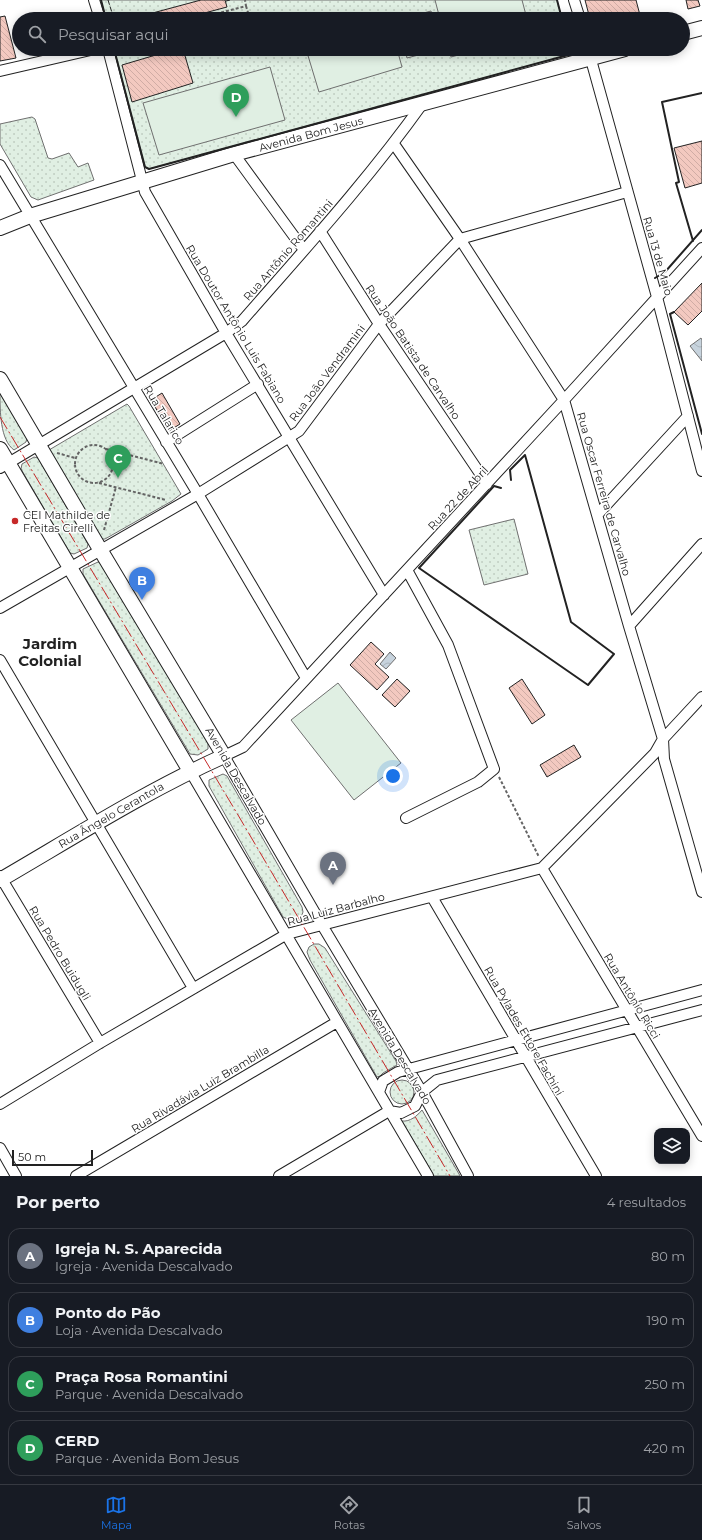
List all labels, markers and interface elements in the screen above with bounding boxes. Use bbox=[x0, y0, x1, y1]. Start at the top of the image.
search box bbox=[12, 12, 690, 56]
icon: search bbox=[26, 23, 48, 45]
text: Pesquisar aqui bbox=[58, 25, 169, 44]
pin: D bbox=[223, 84, 249, 117]
street label: Avenida Bom Jesus bbox=[257, 113, 365, 155]
street label: Rua Antônio Romantini bbox=[240, 196, 336, 304]
street label: Rua 13 de Maio bbox=[640, 215, 676, 297]
street label: Rua Doutor Antônio Luis Fabiano bbox=[183, 242, 289, 406]
street label: Rua João Batista de Carvalho bbox=[363, 282, 464, 422]
street label: Rua João Vendramini bbox=[286, 322, 368, 424]
street label: Rua Talarico bbox=[141, 383, 187, 447]
street label: Rua Oscar Ferreira de Carvalho bbox=[574, 411, 634, 578]
pin: C bbox=[105, 445, 131, 478]
street label: Rua 22 de Abril bbox=[425, 463, 491, 533]
place label: CEI Mathilde de Freitas Cirelli bbox=[23, 508, 111, 535]
marker: CEI Mathilde de Freitas Cirelli bbox=[10, 516, 20, 526]
pin: B bbox=[129, 567, 155, 600]
district label: Jardim Colonial bbox=[18, 634, 82, 670]
street label: Avenida Descalvado bbox=[202, 725, 270, 827]
your location bbox=[383, 766, 403, 786]
street label: Rua Ângelo Cerantola bbox=[56, 779, 166, 851]
pin: A bbox=[320, 852, 346, 885]
street label: Rua Luiz Barbalho bbox=[286, 889, 386, 929]
street label: Rua Pedro Buidugli bbox=[26, 903, 94, 1003]
street label: Rua Antônio Ricci bbox=[601, 951, 663, 1041]
street label: Rua Pylades Ettore Fachini bbox=[481, 964, 567, 1098]
street label: Avenida Descalvado bbox=[366, 1005, 435, 1107]
street label: Rua Rivadávia Luiz Brambilla bbox=[128, 1042, 272, 1136]
map controls bbox=[654, 1128, 690, 1164]
button: layers bbox=[654, 1128, 690, 1164]
scale bar bbox=[12, 1148, 93, 1167]
text: 50 m bbox=[18, 1150, 46, 1164]
text: Por perto bbox=[16, 1192, 100, 1212]
text: 4 resultados bbox=[607, 1194, 686, 1210]
text: Igreja N. S. Aparecida bbox=[55, 1239, 222, 1258]
text: A bbox=[25, 1248, 35, 1264]
text: 80 m bbox=[651, 1248, 685, 1264]
text: Igreja · Avenida Descalvado bbox=[55, 1258, 233, 1274]
text: Ponto do Pão bbox=[55, 1303, 161, 1322]
text: B bbox=[25, 1312, 35, 1328]
text: 190 m bbox=[647, 1312, 685, 1328]
text: Loja · Avenida Descalvado bbox=[55, 1322, 223, 1338]
text: Praça Rosa Romantini bbox=[55, 1367, 228, 1386]
text: C bbox=[25, 1376, 35, 1392]
text: 250 m bbox=[644, 1376, 685, 1392]
text: Parque · Avenida Descalvado bbox=[55, 1386, 243, 1402]
text: CERD bbox=[55, 1431, 99, 1450]
text: D bbox=[25, 1440, 35, 1456]
text: 420 m bbox=[643, 1440, 685, 1456]
text: Parque · Avenida Bom Jesus bbox=[55, 1450, 239, 1466]
tab: Mapa bbox=[101, 1494, 132, 1532]
tab: Rotas bbox=[334, 1494, 365, 1532]
tab: Salvos bbox=[567, 1494, 601, 1532]

